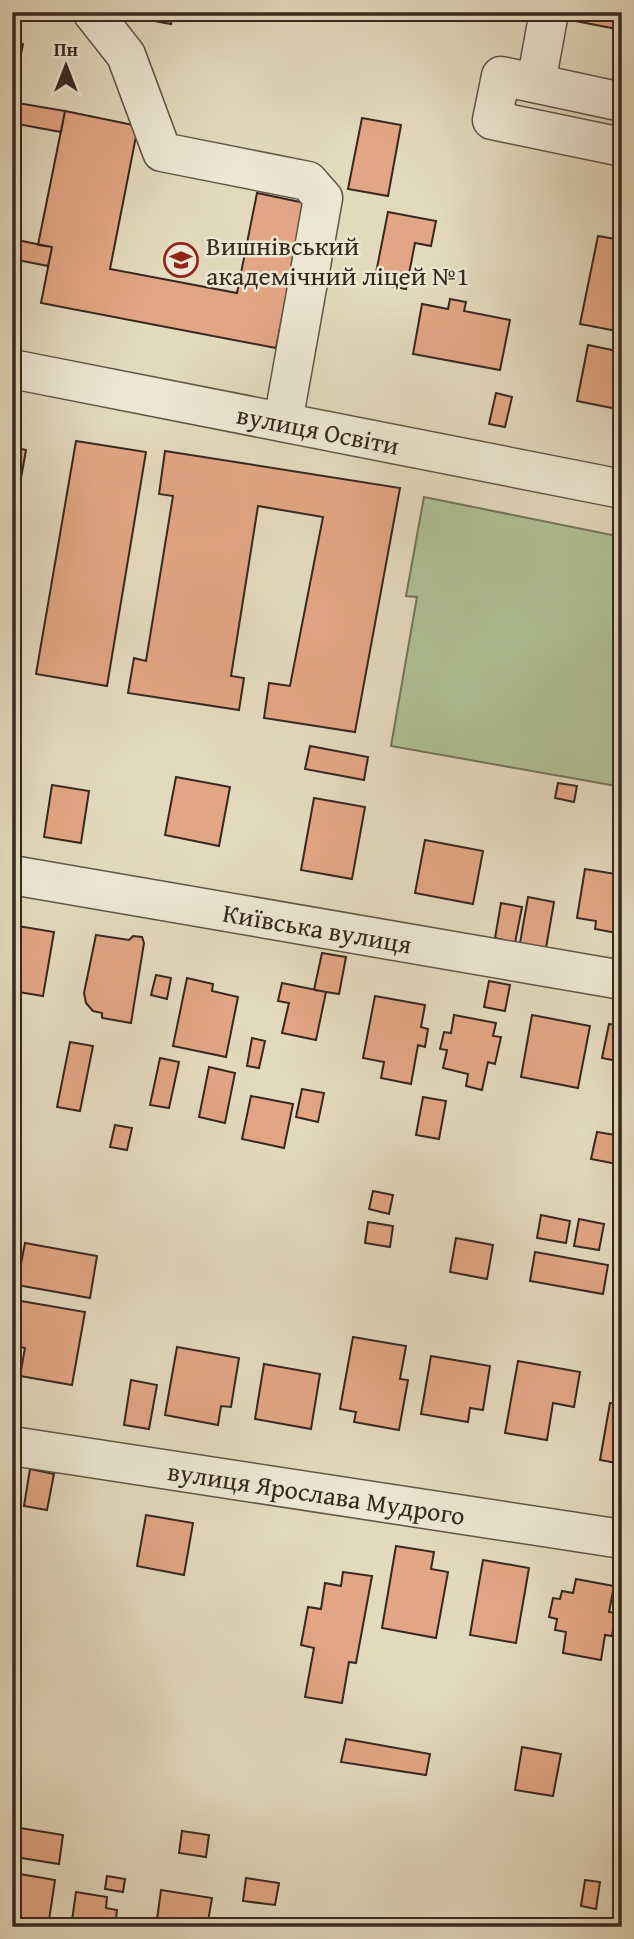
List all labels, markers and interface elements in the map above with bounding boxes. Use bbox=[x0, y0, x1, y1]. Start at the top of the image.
north arrow bbox=[32, 32, 102, 102]
text: Пн bbox=[54, 35, 79, 63]
place label: Вишнівський академічний ліцей №1 bbox=[206, 226, 469, 295]
school or university icon: Вишнівський академічний ліцей №1 bbox=[162, 241, 200, 279]
street label: вулиця Освіти bbox=[234, 394, 403, 464]
street label: Київська вулиця bbox=[220, 892, 415, 963]
street label: вулиця Ярослава Мудрого bbox=[165, 1451, 468, 1534]

